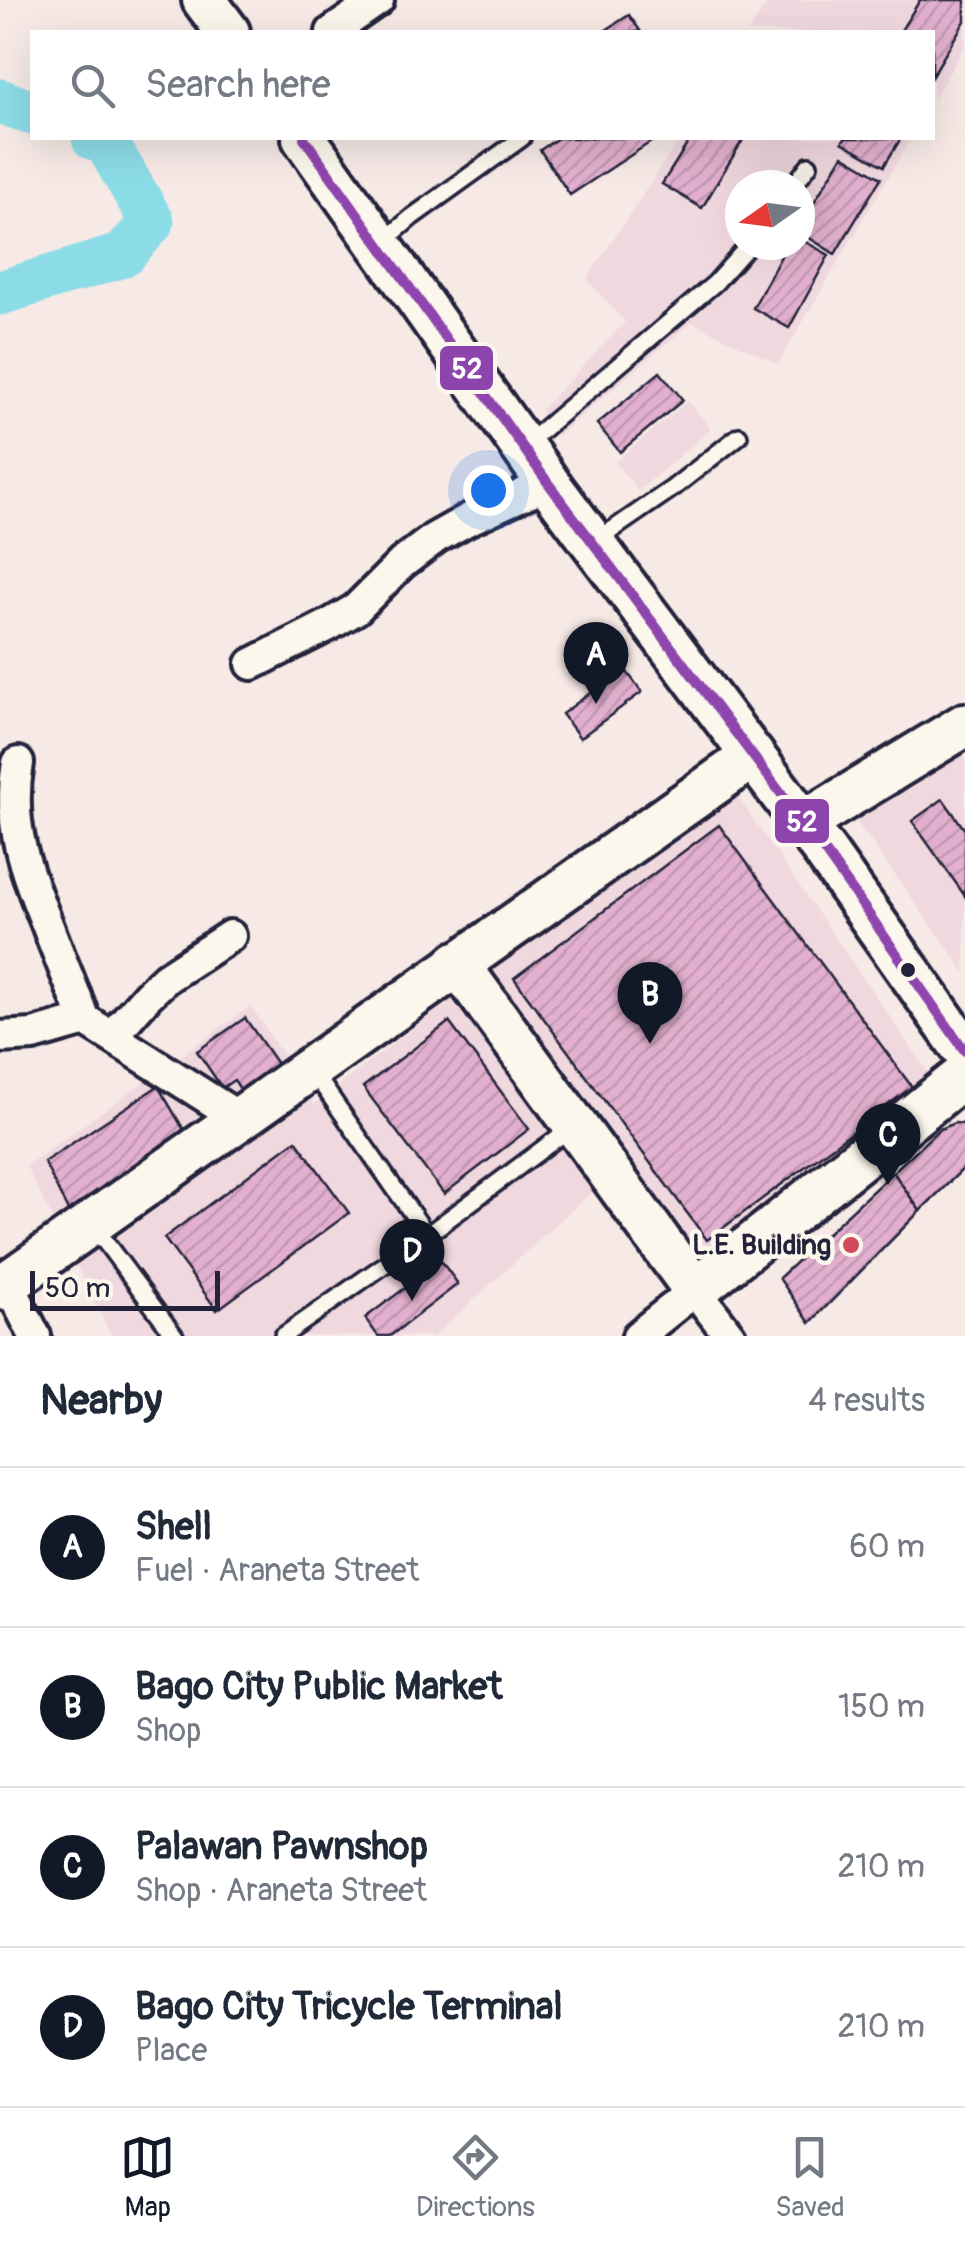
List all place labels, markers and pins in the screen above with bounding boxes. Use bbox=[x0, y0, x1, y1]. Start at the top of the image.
pin: A bbox=[564, 622, 628, 704]
unlabelled marker bbox=[898, 960, 918, 980]
pin: B bbox=[618, 962, 682, 1044]
pin: C bbox=[856, 1102, 920, 1185]
pin: D bbox=[380, 1218, 444, 1301]
place label: L.E. Building bbox=[692, 1228, 831, 1263]
marker: L.E. Building bbox=[840, 1234, 862, 1256]

